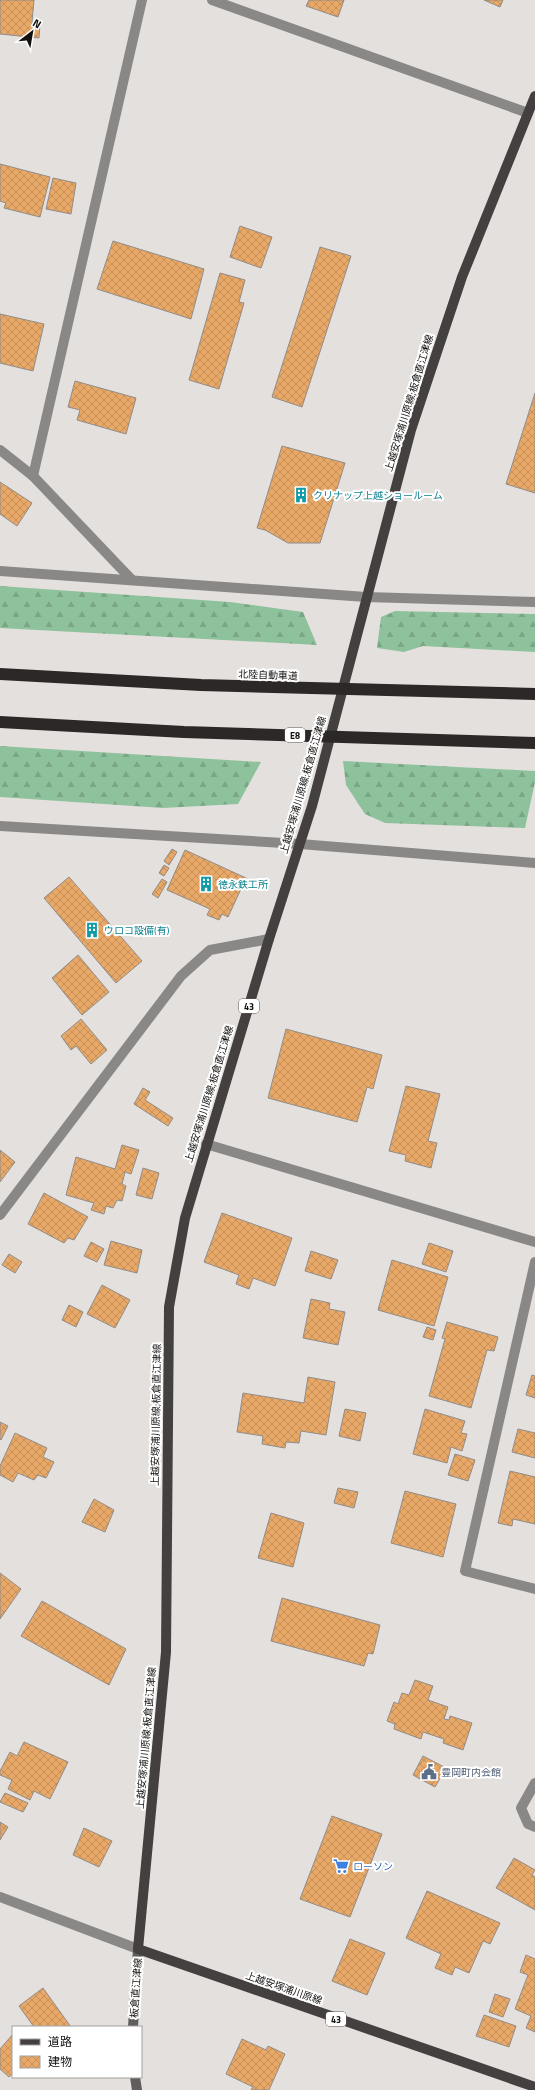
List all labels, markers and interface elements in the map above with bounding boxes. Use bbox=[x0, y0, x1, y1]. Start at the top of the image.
north arrow bbox=[12, 12, 52, 52]
text: N bbox=[30, 15, 45, 32]
street label: 上越安塚浦川原線;板倉直江津線 bbox=[381, 333, 437, 473]
building icon: クリナップ上越ショールーム bbox=[292, 486, 310, 504]
place label: クリナップ上越ショールーム bbox=[313, 488, 443, 503]
street label: 北陸自動車道 bbox=[238, 666, 298, 684]
street label: 上越安塚浦川原線;板倉直江津線 bbox=[276, 714, 330, 856]
road number: E8 bbox=[285, 728, 305, 742]
building icon: 徳永鉄工所 bbox=[197, 875, 215, 893]
place label: 徳永鉄工所 bbox=[218, 877, 268, 892]
building icon: ウロコ設備(有) bbox=[83, 921, 101, 939]
place label: ウロコ設備(有) bbox=[104, 923, 170, 938]
road number: 43 bbox=[239, 999, 259, 1013]
street label: 上越安塚浦川原線;板倉直江津線 bbox=[181, 1024, 237, 1164]
street label: 上越安塚浦川原線;板倉直江津線 bbox=[147, 1344, 165, 1486]
street label: 上越安塚浦川原線;板倉直江津線 bbox=[132, 1666, 160, 1810]
public building icon: 豊岡町内会館 bbox=[420, 1763, 438, 1781]
place label: 豊岡町内会館 bbox=[441, 1765, 501, 1780]
supermarket icon: ローソン bbox=[332, 1857, 350, 1875]
place label: ローソン bbox=[353, 1859, 393, 1874]
street label: 板倉直江津線 bbox=[126, 1958, 146, 2018]
street label: 上越安塚浦川原線 bbox=[244, 1968, 324, 2008]
road number: 43 bbox=[326, 2012, 346, 2026]
legend bbox=[12, 2026, 142, 2078]
text: 道路 bbox=[48, 2032, 72, 2051]
text: 建物 bbox=[48, 2052, 72, 2071]

